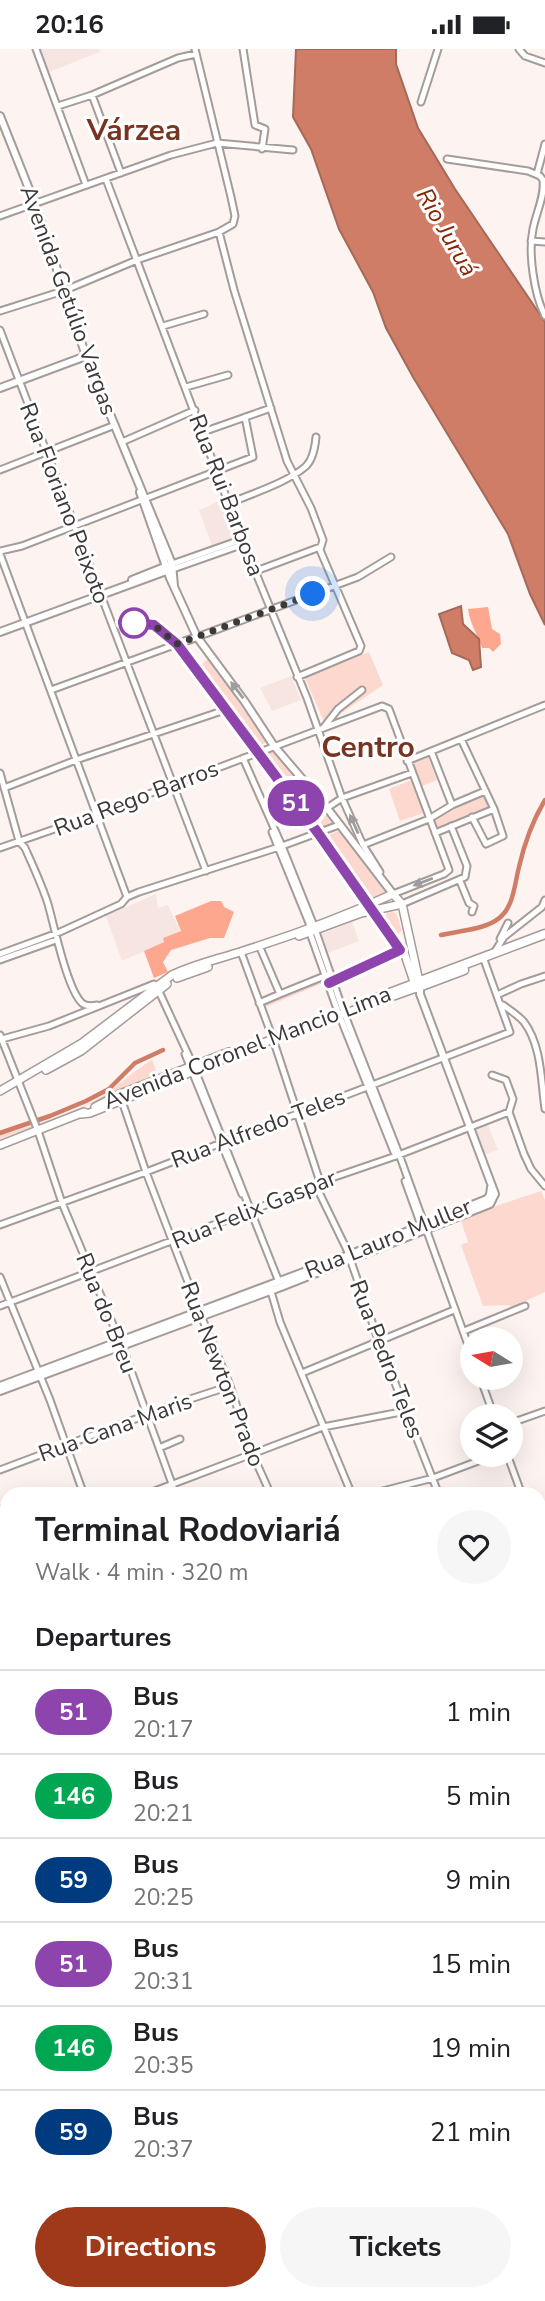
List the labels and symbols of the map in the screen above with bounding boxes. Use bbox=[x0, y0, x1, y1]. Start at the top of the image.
district label: Várzea bbox=[86, 110, 181, 151]
street label: Avenida Getúlio Vargas bbox=[13, 181, 125, 419]
water label: Rio Juruá bbox=[409, 182, 485, 282]
street label: Rua Floriano Peixoto bbox=[12, 398, 117, 608]
street label: Rua Rui Barbosa bbox=[181, 410, 272, 581]
your location bbox=[295, 576, 330, 611]
unlabelled marker bbox=[119, 608, 149, 638]
one-way arrow bbox=[230, 681, 244, 700]
district label: Centro bbox=[321, 727, 415, 768]
street label: Rua Rego Barros bbox=[49, 753, 223, 844]
line badge: 51 bbox=[264, 780, 328, 826]
one-way arrow bbox=[348, 814, 359, 835]
one-way arrow bbox=[412, 877, 433, 888]
street label: Avenida Coronel Mancio Lima bbox=[99, 978, 395, 1117]
street label: Rua Alfredo Teles bbox=[167, 1081, 350, 1176]
street label: Rua Felix Gaspar bbox=[167, 1162, 342, 1257]
street label: Rua Lauro Muller bbox=[300, 1191, 477, 1286]
street label: Rua do Breu bbox=[68, 1248, 145, 1378]
street label: Rua Pedro Teles bbox=[342, 1276, 431, 1443]
street label: Rua Newton Prado bbox=[173, 1277, 272, 1471]
north arrow bbox=[460, 1327, 523, 1389]
street label: Rua Cana Maris bbox=[34, 1385, 196, 1470]

